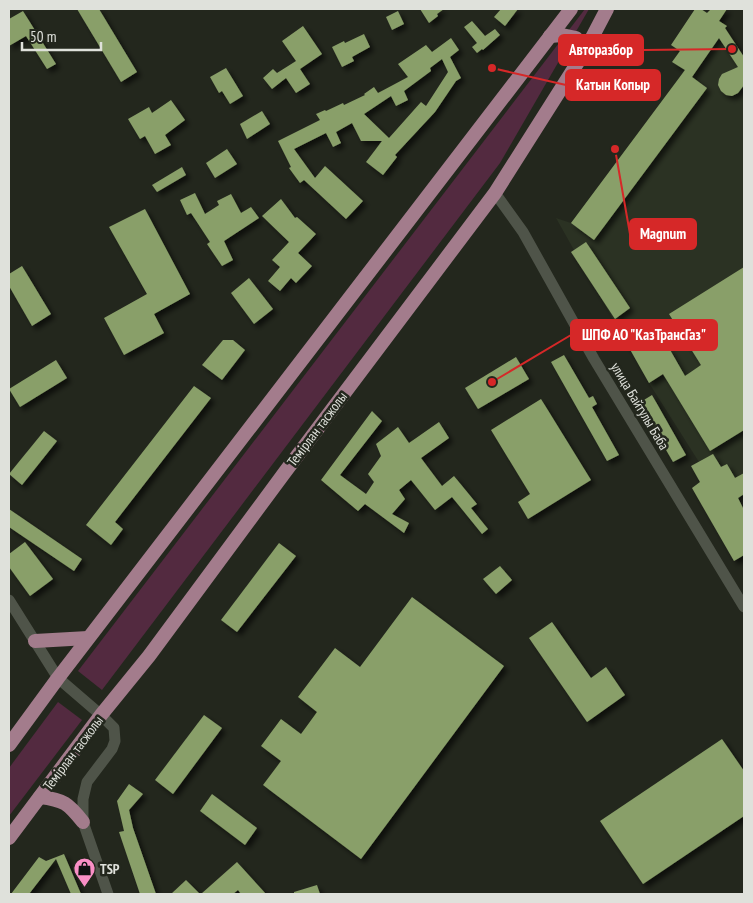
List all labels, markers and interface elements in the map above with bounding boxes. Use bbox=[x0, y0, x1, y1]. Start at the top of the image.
scale bar bbox=[22, 20, 101, 52]
text: 50 m bbox=[30, 27, 56, 46]
callout: Авторазбор bbox=[559, 35, 643, 65]
text: Авторазбор bbox=[568, 40, 633, 59]
callout: Катын Копыр bbox=[566, 70, 660, 100]
text: Катын Копыр bbox=[576, 75, 650, 94]
callout: Magnum bbox=[630, 219, 696, 249]
text: Magnum bbox=[640, 224, 686, 243]
callout: ШПФ АО "КазТрансГаз" bbox=[571, 320, 717, 350]
text: ШПФ АО "КазТрансГаз" bbox=[582, 325, 706, 344]
street label: улица Байтулы Баба bbox=[607, 359, 673, 453]
street label: Темірлан тасжолы bbox=[283, 388, 351, 470]
street label: Темірлан тасжолы bbox=[39, 712, 107, 794]
shop icon: TSP bbox=[72, 857, 96, 888]
place label: TSP bbox=[100, 860, 120, 878]

